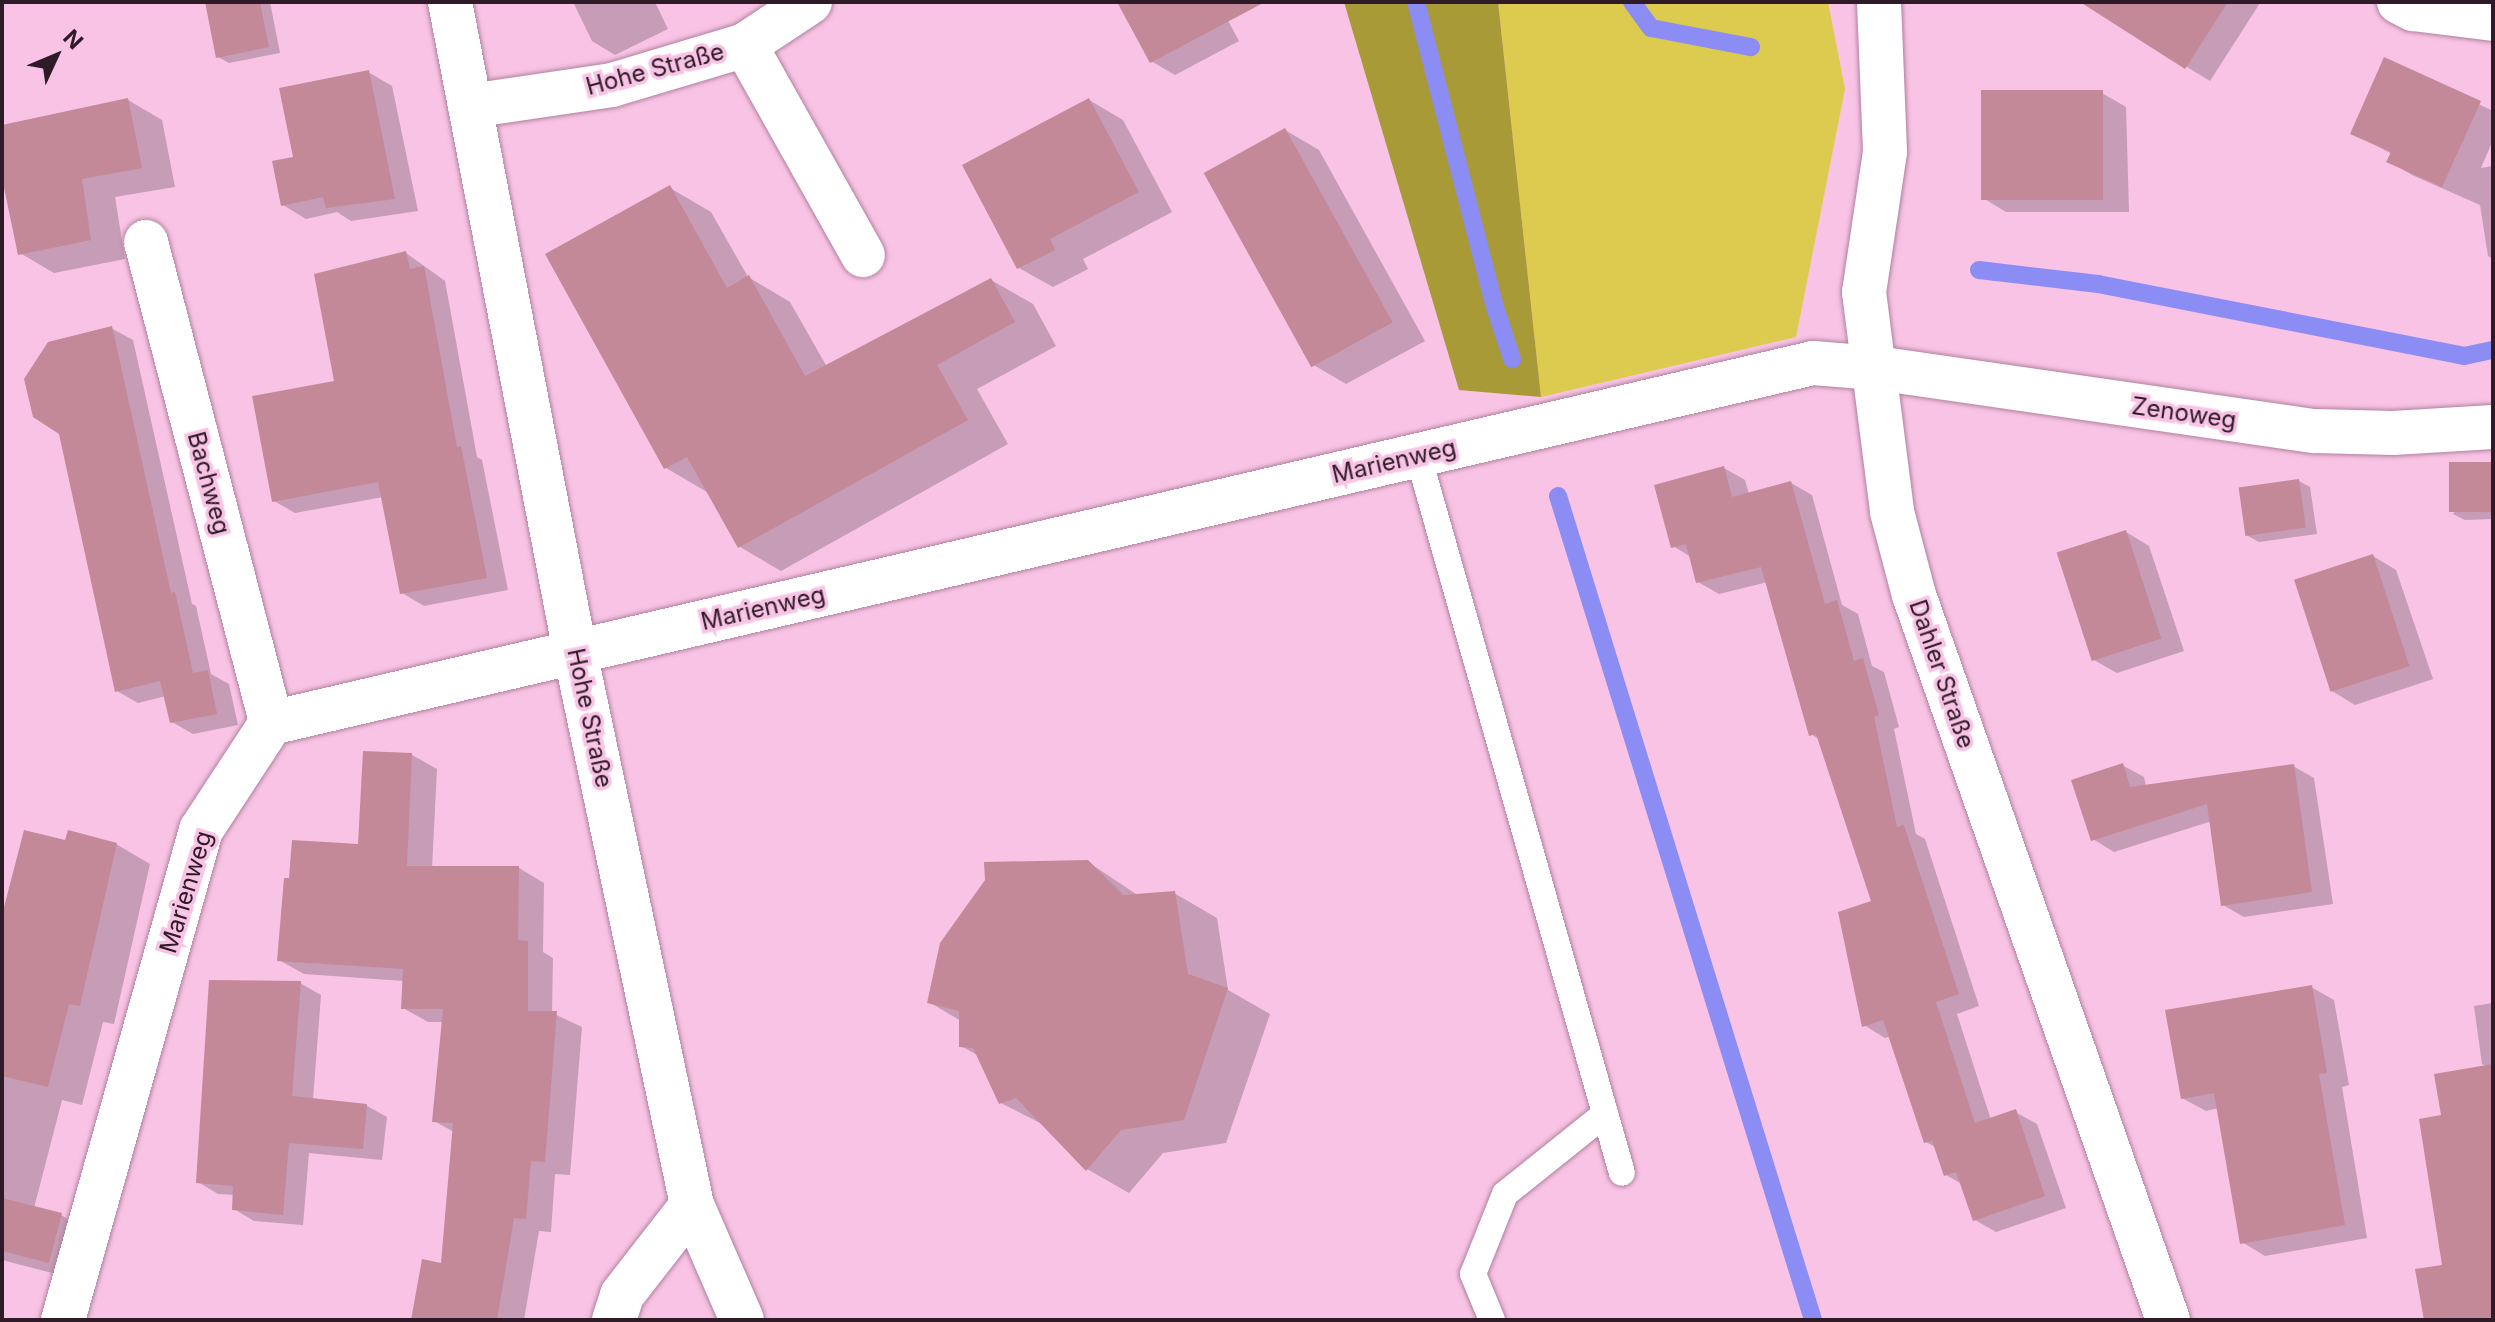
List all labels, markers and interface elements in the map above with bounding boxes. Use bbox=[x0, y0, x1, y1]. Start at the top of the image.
north arrow bbox=[16, 16, 96, 96]
text: N bbox=[58, 24, 88, 54]
street label: Hohe Straße bbox=[583, 37, 727, 101]
street label: Zenoweg bbox=[2130, 391, 2238, 435]
street label: Bachweg bbox=[182, 429, 236, 537]
street label: Marienweg bbox=[1329, 433, 1459, 489]
street label: Marienweg bbox=[698, 580, 828, 636]
street label: Dahler Straße bbox=[1903, 596, 1981, 752]
street label: Hohe Straße bbox=[561, 646, 619, 790]
street label: Marienweg bbox=[154, 827, 218, 957]

